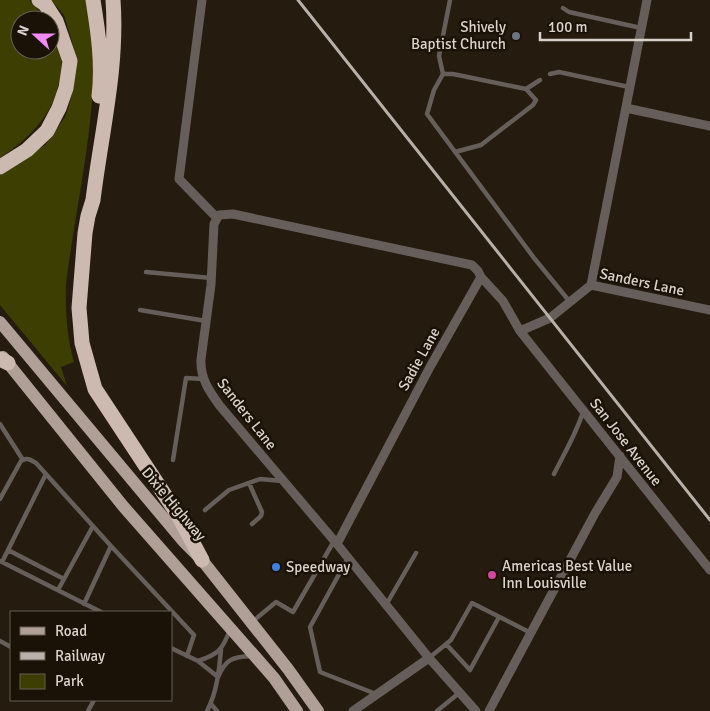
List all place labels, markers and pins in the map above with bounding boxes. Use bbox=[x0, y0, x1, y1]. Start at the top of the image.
place label: Shively Baptist Church bbox=[411, 18, 506, 53]
marker: Shively Baptist Church bbox=[510, 30, 522, 42]
place label: Americas Best Value Inn Louisville bbox=[502, 557, 632, 592]
place label: Speedway bbox=[286, 558, 350, 576]
marker: Speedway bbox=[270, 561, 282, 573]
marker: Americas Best Value Inn Louisville bbox=[486, 569, 498, 581]

